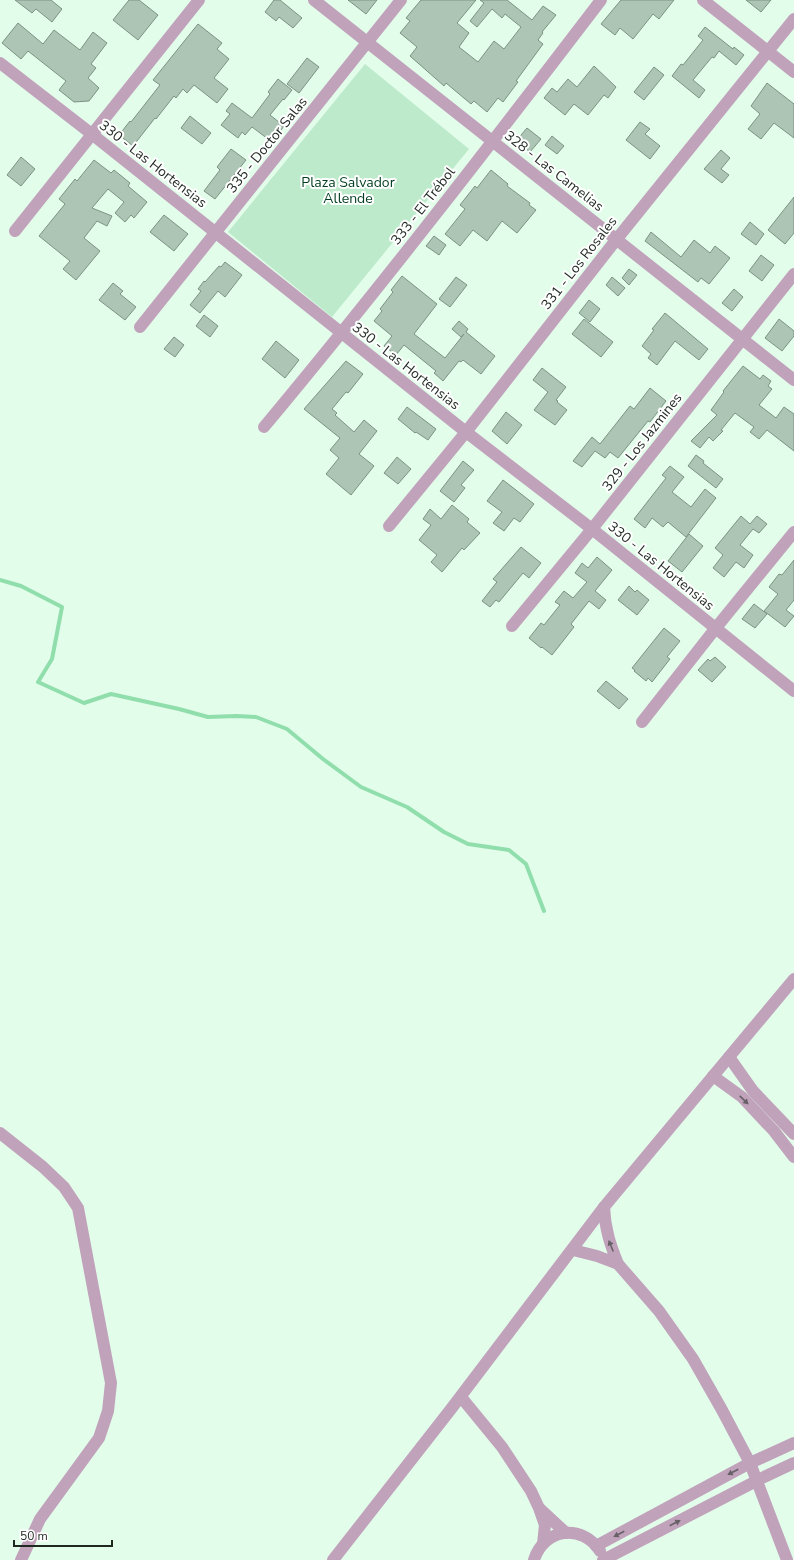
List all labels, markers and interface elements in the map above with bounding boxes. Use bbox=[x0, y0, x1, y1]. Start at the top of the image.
street label: 335 - Doctor Salas bbox=[222, 93, 312, 197]
street label: 330 - Las Hortensias bbox=[95, 116, 211, 212]
street label: 328 - Las Camelias bbox=[500, 126, 608, 216]
street label: 333 - El Trébol bbox=[387, 162, 460, 249]
park label: Plaza Salvador Allende bbox=[301, 173, 395, 208]
street label: 331 - Los Rosales bbox=[537, 212, 622, 314]
street label: 330 - Las Hortensias bbox=[348, 318, 464, 414]
street label: 329 - Los Jazmines bbox=[598, 389, 687, 495]
street label: 330 - Las Hortensias bbox=[604, 517, 718, 615]
one-way arrow bbox=[739, 1095, 749, 1105]
one-way arrow bbox=[608, 1241, 614, 1252]
one-way arrow bbox=[728, 1469, 739, 1475]
one-way arrow bbox=[669, 1519, 681, 1526]
scale bar bbox=[14, 1522, 112, 1548]
text: 50 m bbox=[20, 1528, 48, 1544]
one-way arrow bbox=[613, 1530, 625, 1537]

